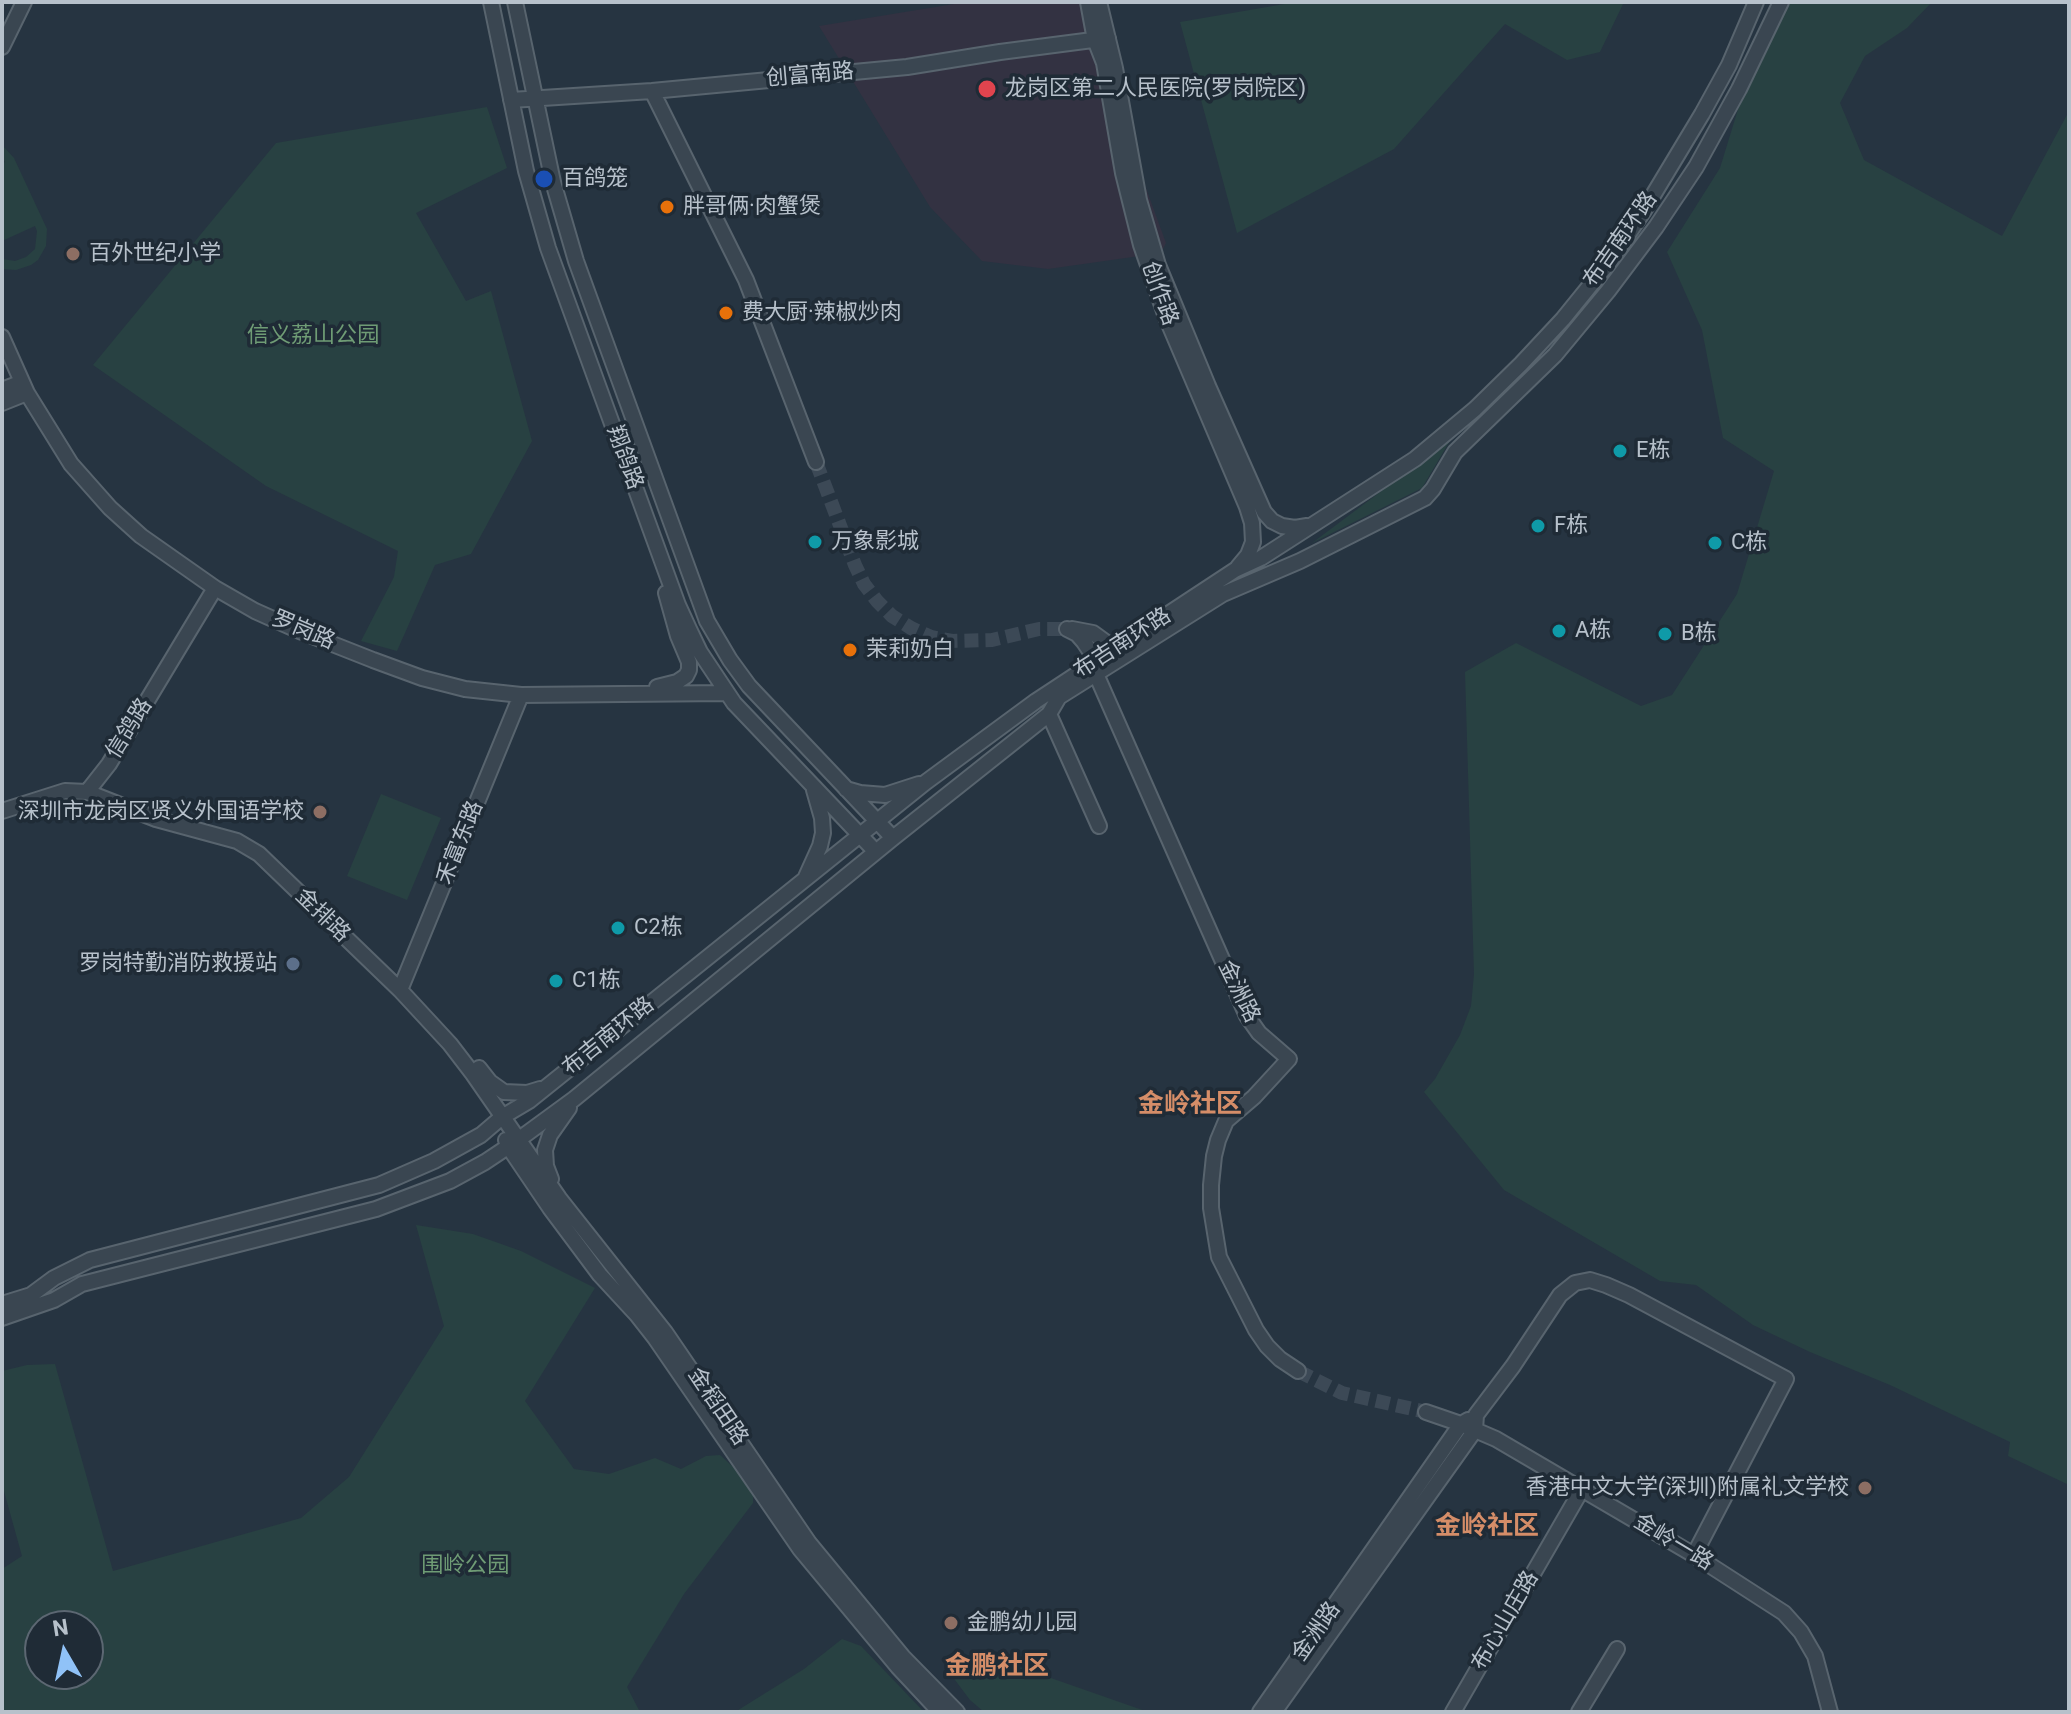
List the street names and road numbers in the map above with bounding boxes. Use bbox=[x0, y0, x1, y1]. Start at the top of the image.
street label: 创富南路 bbox=[765, 59, 855, 93]
street label: 布吉南环路 bbox=[1579, 187, 1663, 293]
street label: 创作路 bbox=[1135, 258, 1183, 330]
street label: 翔鸽路 bbox=[600, 422, 648, 494]
street label: 布吉南环路 bbox=[1070, 603, 1176, 685]
street label: 罗岗路 bbox=[267, 606, 339, 656]
street label: 信鸽路 bbox=[101, 694, 159, 764]
street label: 禾富东路 bbox=[432, 797, 490, 889]
street label: 金排路 bbox=[289, 884, 355, 948]
street label: 金洲路 bbox=[1212, 957, 1264, 1027]
street label: 布吉南环路 bbox=[558, 992, 660, 1082]
street label: 金稻田路 bbox=[681, 1363, 753, 1451]
street label: 金岭一路 bbox=[1628, 1509, 1718, 1577]
street label: 布心山庄路 bbox=[1467, 1567, 1545, 1675]
street label: 金洲路 bbox=[1287, 1597, 1347, 1667]

